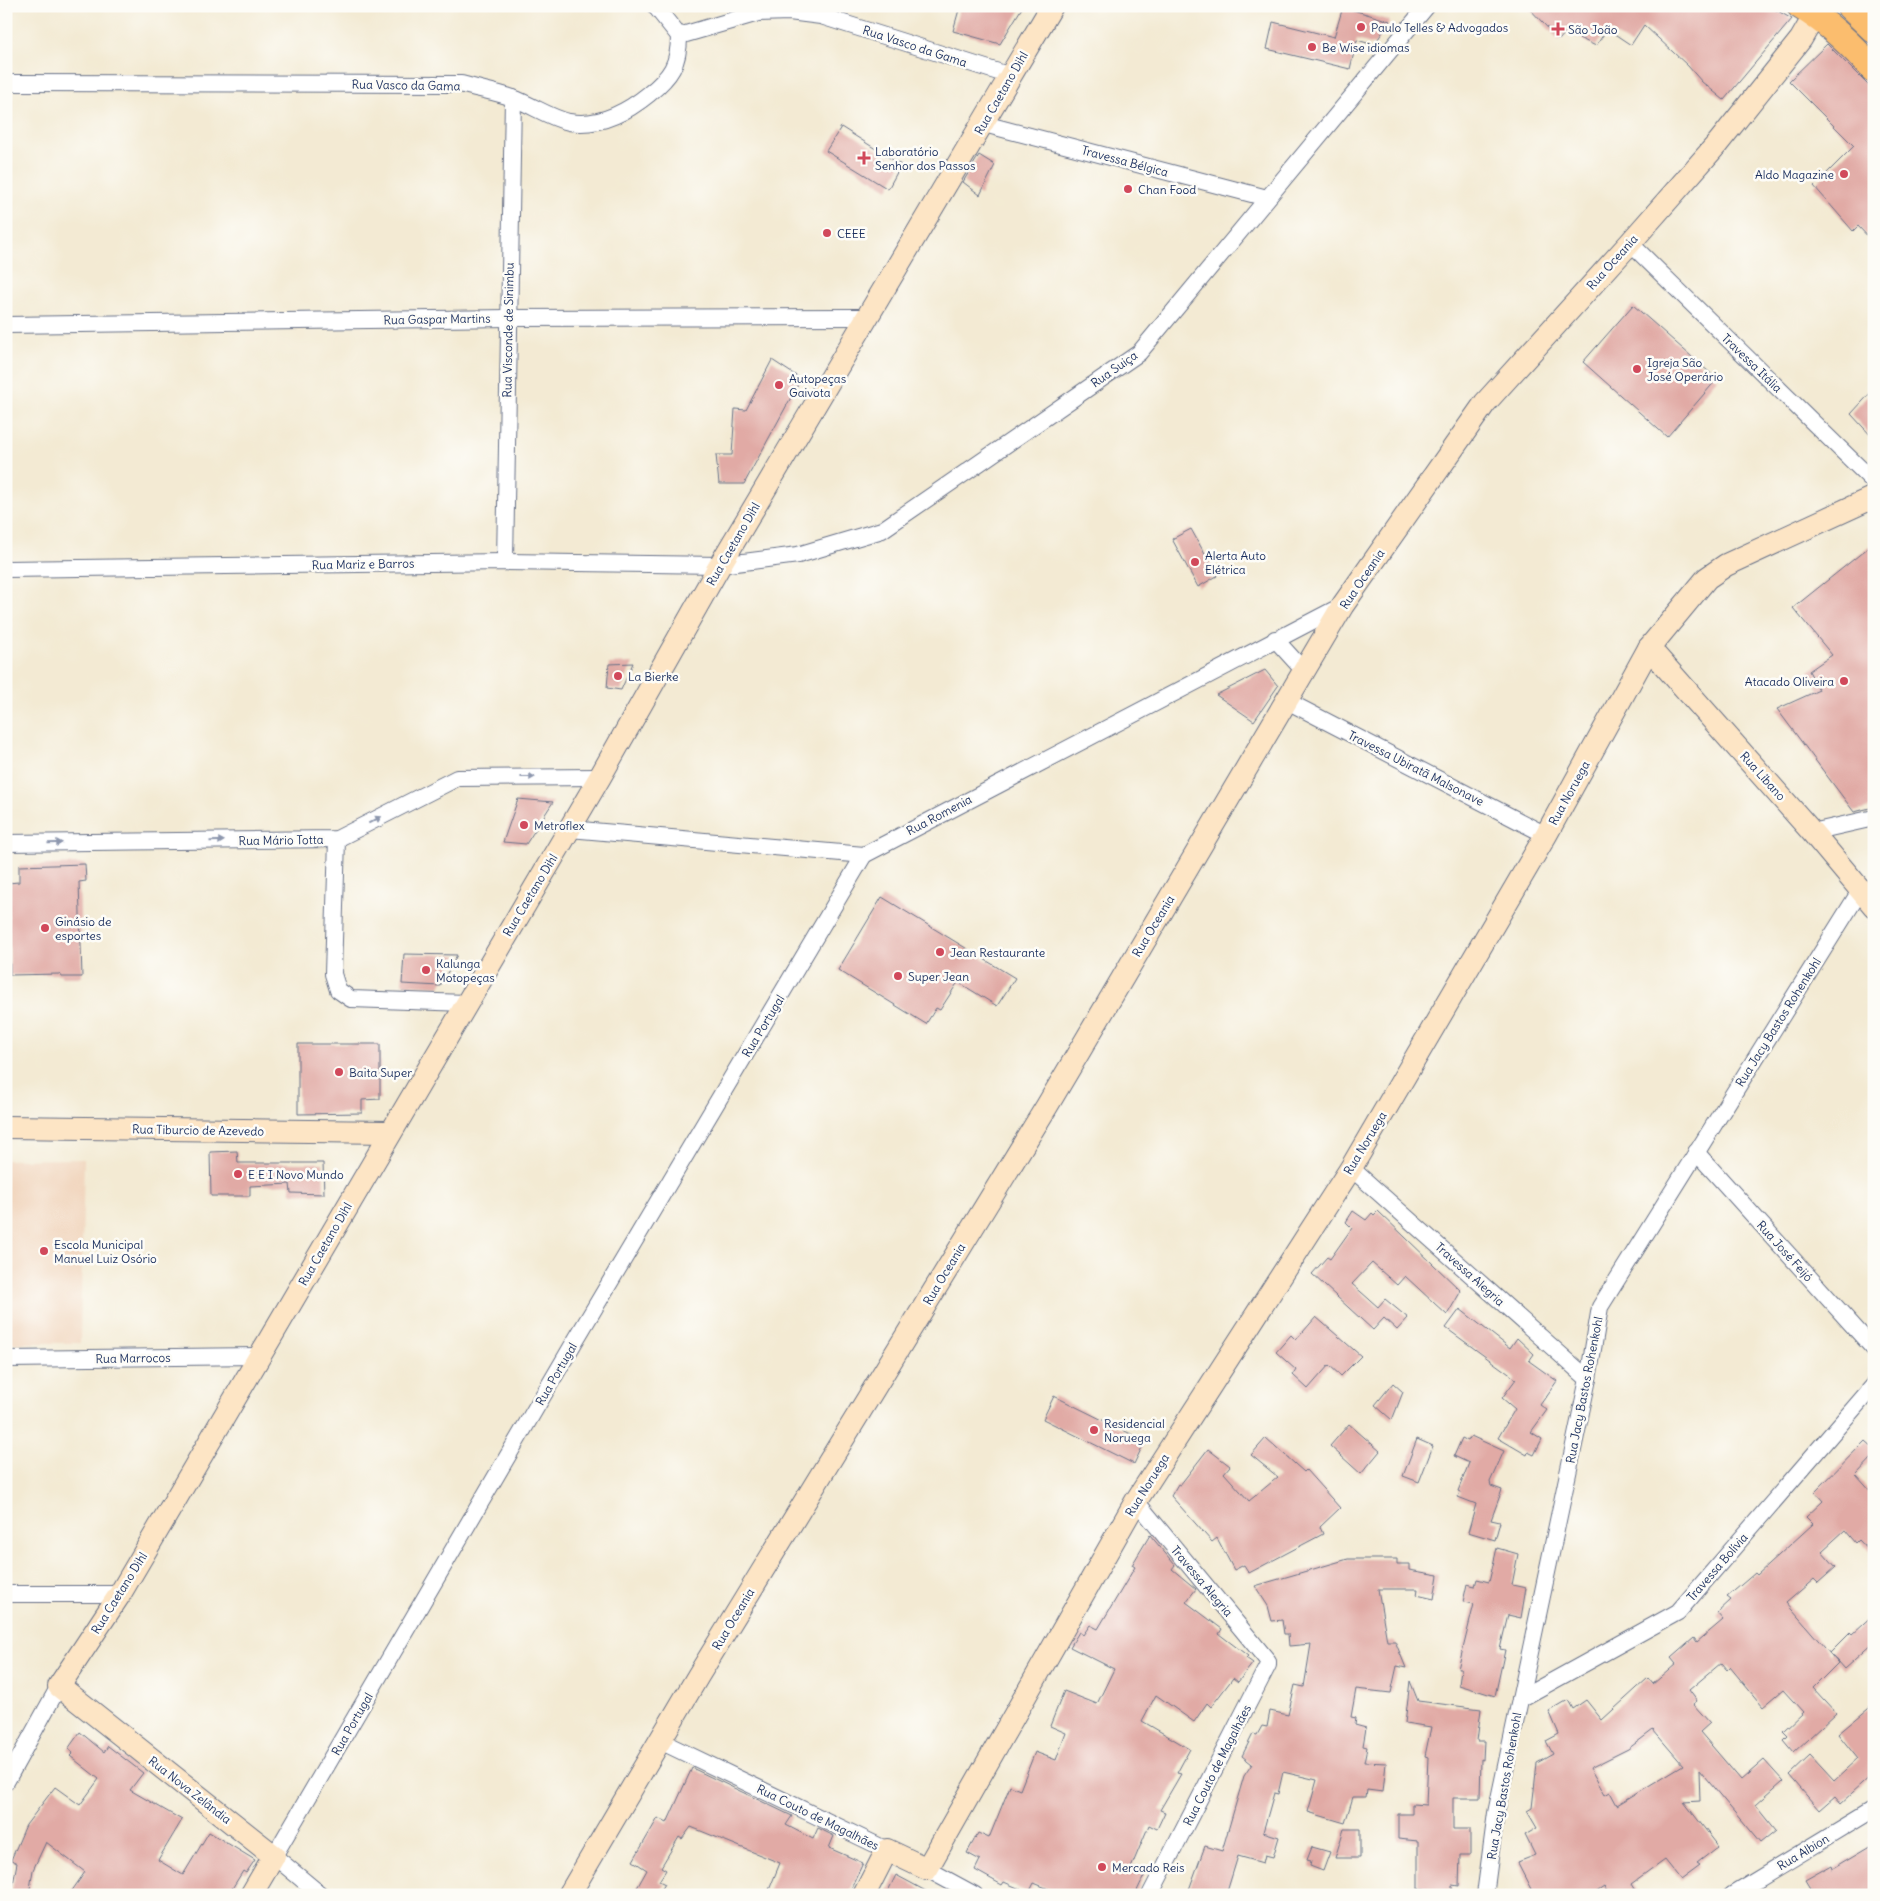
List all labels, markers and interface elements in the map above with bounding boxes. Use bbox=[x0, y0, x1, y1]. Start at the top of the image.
place label: Paulo Telles & Advogados bbox=[1371, 20, 1508, 35]
marker: Paulo Telles & Advogados bbox=[1355, 21, 1367, 33]
street label: Rua Vasco da Gama bbox=[861, 22, 969, 70]
place label: São João bbox=[1568, 22, 1618, 37]
marker: São João bbox=[1552, 23, 1564, 35]
place label: Be Wise idiomas bbox=[1322, 40, 1410, 55]
marker: Be Wise idiomas bbox=[1306, 41, 1318, 53]
street label: Rua Caetano Dihl bbox=[971, 49, 1031, 137]
street label: Rua Vasco da Gama bbox=[351, 77, 461, 93]
street label: Travessa Bélgica bbox=[1080, 142, 1170, 180]
place label: Laboratório Senhor dos Passos bbox=[875, 144, 976, 173]
marker: Laboratório Senhor dos Passos bbox=[857, 151, 871, 165]
place label: Aldo Magazine bbox=[1755, 167, 1834, 182]
marker: Aldo Magazine bbox=[1838, 168, 1850, 180]
place label: Chan Food bbox=[1138, 182, 1196, 197]
marker: Chan Food bbox=[1122, 183, 1134, 195]
place label: CEEE bbox=[837, 226, 866, 241]
marker: CEEE bbox=[821, 227, 833, 239]
street label: Rua Oceania bbox=[1583, 231, 1641, 293]
street label: Rua Visconde de Sinimbu bbox=[499, 262, 517, 398]
street label: Rua Gaspar Martins bbox=[383, 311, 491, 327]
street label: Travessa Itália bbox=[1719, 330, 1785, 396]
street label: Rua Suiça bbox=[1088, 347, 1140, 390]
place label: Igreja São José Operário bbox=[1647, 355, 1723, 384]
marker: Igreja São José Operário bbox=[1631, 363, 1643, 375]
place label: Autopeças Gaivota bbox=[789, 371, 846, 400]
marker: Autopeças Gaivota bbox=[773, 379, 785, 391]
street label: Rua Caetano Dihl bbox=[703, 500, 763, 588]
street label: Rua Oceania bbox=[1336, 546, 1388, 612]
place label: Alerta Auto Elétrica bbox=[1205, 548, 1266, 577]
street label: Rua Mariz e Barros bbox=[311, 556, 415, 572]
marker: Alerta Auto Elétrica bbox=[1189, 556, 1201, 568]
place label: La Bierke bbox=[628, 669, 679, 684]
marker: La Bierke bbox=[612, 670, 624, 682]
place label: Atacado Oliveira bbox=[1745, 674, 1834, 689]
marker: Atacado Oliveira bbox=[1838, 675, 1850, 687]
street label: Travessa Ubiratã Malsonave bbox=[1346, 727, 1486, 809]
street label: Rua Líbano bbox=[1737, 748, 1789, 804]
street label: Rua Noruega bbox=[1545, 758, 1593, 828]
one-way arrow bbox=[520, 773, 536, 781]
street label: Rua Romenia bbox=[904, 791, 974, 839]
one-way arrow bbox=[368, 816, 383, 824]
place label: Metroflex bbox=[534, 818, 585, 833]
marker: Metroflex bbox=[518, 819, 530, 831]
street label: Rua Mário Totta bbox=[238, 832, 324, 848]
one-way arrow bbox=[210, 837, 226, 845]
one-way arrow bbox=[47, 839, 63, 847]
street label: Rua Caetano Dihl bbox=[499, 851, 561, 939]
street label: Rua Oceania bbox=[1129, 892, 1177, 960]
place label: Ginásio de esportes bbox=[55, 914, 111, 943]
marker: Ginásio de esportes bbox=[39, 922, 51, 934]
place label: Jean Restaurante bbox=[950, 945, 1045, 960]
marker: Jean Restaurante bbox=[934, 946, 946, 958]
street label: Rua Jacy Bastos Rohenkohl bbox=[1732, 955, 1824, 1089]
place label: Kalunga Motopeças bbox=[436, 956, 495, 985]
marker: Kalunga Motopeças bbox=[420, 964, 432, 976]
place label: Super Jean bbox=[908, 969, 969, 984]
marker: Super Jean bbox=[892, 970, 904, 982]
street label: Rua Portugal bbox=[739, 992, 787, 1060]
place label: Baita Super bbox=[349, 1065, 412, 1080]
marker: Baita Super bbox=[333, 1066, 345, 1078]
street label: Rua Noruega bbox=[1340, 1109, 1390, 1177]
street label: Rua Tiburcio de Azevedo bbox=[132, 1121, 264, 1139]
place label: E E I Novo Mundo bbox=[248, 1167, 344, 1182]
marker: E E I Novo Mundo bbox=[232, 1168, 244, 1180]
street label: Rua Caetano Dihl bbox=[295, 1200, 355, 1288]
street label: Rua José Feijó bbox=[1754, 1218, 1816, 1285]
place label: Escola Municipal Manuel Luiz Osório bbox=[54, 1237, 157, 1266]
street label: Travessa Alegria bbox=[1432, 1239, 1508, 1309]
street label: Rua Oceania bbox=[920, 1240, 968, 1308]
marker: Escola Municipal Manuel Luiz Osório bbox=[38, 1245, 50, 1257]
street label: Rua Jacy Bastos Rohenkohl bbox=[1562, 1315, 1606, 1465]
street label: Rua Portugal bbox=[532, 1340, 580, 1408]
street label: Rua Marrocos bbox=[95, 1350, 171, 1366]
place label: Residencial Noruega bbox=[1104, 1416, 1165, 1445]
marker: Residencial Noruega bbox=[1088, 1424, 1100, 1436]
street label: Rua Noruega bbox=[1122, 1451, 1172, 1519]
street label: Travessa Bolívia bbox=[1683, 1530, 1751, 1604]
street label: Travessa Alegria bbox=[1168, 1542, 1236, 1620]
street label: Rua Caetano Dihl bbox=[88, 1549, 150, 1637]
street label: Rua Oceania bbox=[709, 1585, 757, 1653]
street label: Rua Portugal bbox=[328, 1690, 376, 1758]
street label: Rua Couto de Magalhães bbox=[1180, 1702, 1254, 1828]
street label: Rua Jacy Bastos Rohenkohl bbox=[1484, 1711, 1524, 1861]
street label: Rua Nova Zelândia bbox=[146, 1753, 234, 1827]
street label: Rua Couto de Magalhães bbox=[754, 1781, 882, 1853]
street label: Rua Albion bbox=[1774, 1831, 1832, 1873]
place label: Mercado Reis bbox=[1112, 1860, 1184, 1875]
marker: Mercado Reis bbox=[1096, 1861, 1108, 1873]

